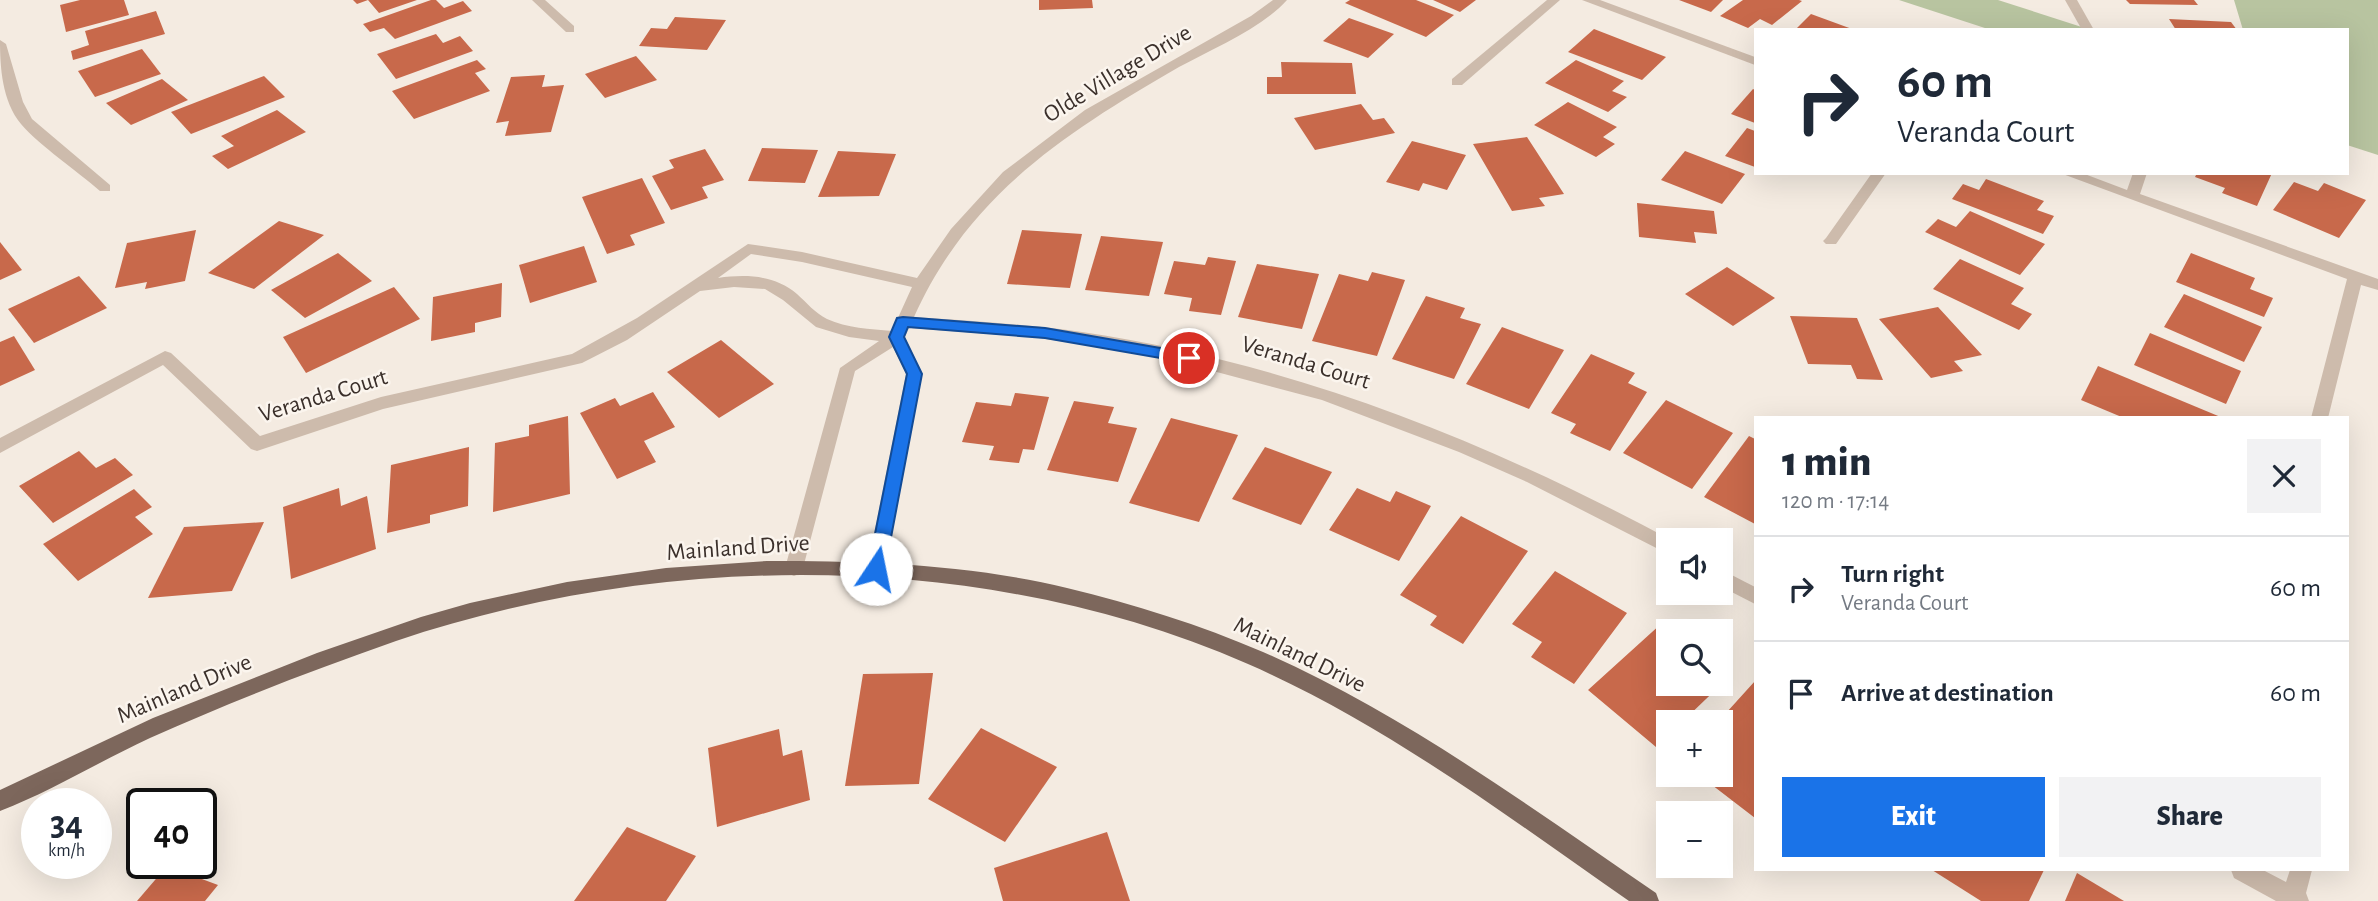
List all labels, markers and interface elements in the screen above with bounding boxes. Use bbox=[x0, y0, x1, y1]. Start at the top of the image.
street label: Olde Village Drive bbox=[1040, 20, 1196, 127]
icon: right bbox=[1782, 56, 1873, 147]
text: 60 m bbox=[1897, 58, 1993, 107]
text: Veranda Court bbox=[1897, 116, 2074, 148]
pin bbox=[1159, 328, 1219, 388]
street label: Veranda Court bbox=[1239, 332, 1373, 394]
icon: arrive bbox=[1170, 339, 1208, 377]
street label: Veranda Court bbox=[256, 365, 391, 427]
button: close bbox=[2247, 439, 2321, 513]
text: 1 min bbox=[1782, 441, 1871, 483]
text: 120 m · 17:14 bbox=[1782, 490, 1889, 513]
map controls bbox=[1656, 528, 1733, 878]
button: sound bbox=[1656, 528, 1733, 605]
street label: Mainland Drive bbox=[666, 531, 810, 565]
position arrow bbox=[839, 532, 913, 606]
text: Turn right bbox=[1841, 561, 1944, 587]
icon: right bbox=[1782, 570, 1820, 608]
text: 60 m bbox=[2270, 575, 2321, 601]
text: Veranda Court bbox=[1841, 592, 1968, 615]
street label: Mainland Drive bbox=[1230, 613, 1369, 697]
button: search bbox=[1656, 619, 1733, 696]
street label: Mainland Drive bbox=[114, 650, 255, 728]
icon: arrive bbox=[1782, 675, 1820, 713]
text: Arrive at destination bbox=[1841, 680, 2054, 706]
text: 60 m bbox=[2270, 680, 2321, 706]
button: + bbox=[1656, 710, 1733, 787]
button: Exit bbox=[1782, 777, 2045, 857]
button: Share bbox=[2059, 777, 2321, 857]
speed limit sign: 40 bbox=[126, 788, 217, 879]
button: − bbox=[1656, 801, 1733, 878]
text: 34 bbox=[50, 807, 83, 842]
text: km/h bbox=[48, 842, 85, 860]

